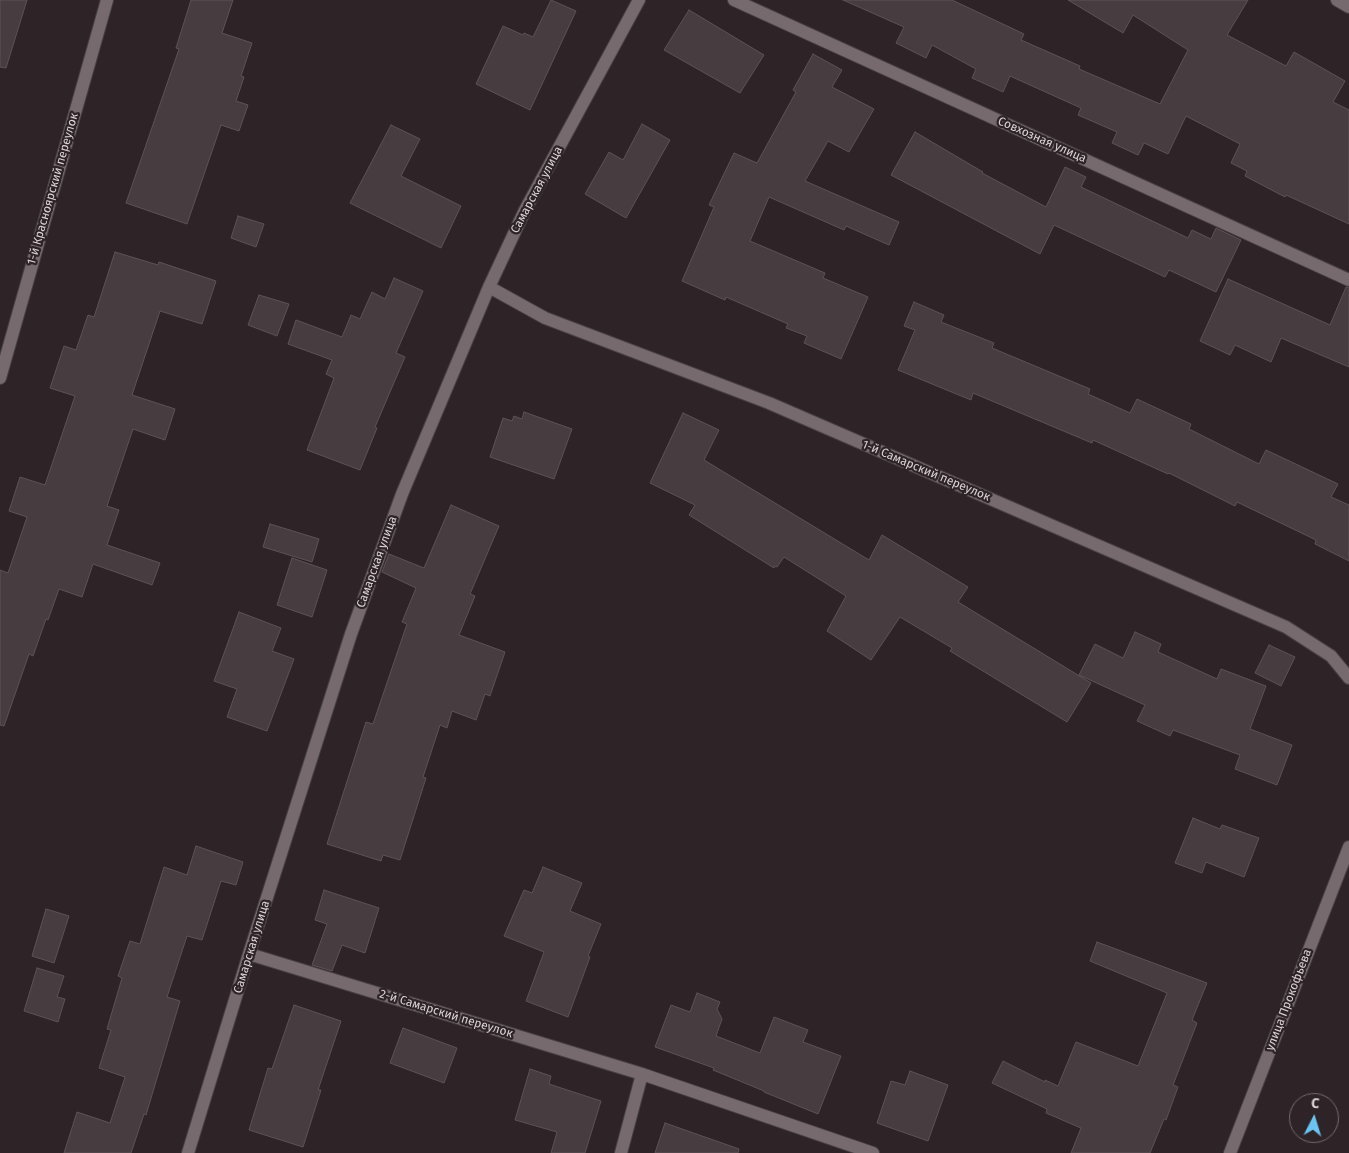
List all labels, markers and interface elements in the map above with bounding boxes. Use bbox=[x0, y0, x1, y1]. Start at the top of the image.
street label: 1-й Красноярский переулок bbox=[24, 111, 82, 267]
street label: Совхозная улица bbox=[996, 114, 1088, 166]
street label: Самарская улица bbox=[508, 144, 566, 236]
street label: 1-й Самарский переулок bbox=[860, 437, 992, 505]
street label: Самарская улица bbox=[354, 514, 400, 610]
street label: Самарская улица bbox=[231, 899, 273, 995]
street label: улица Прокофьева bbox=[1263, 947, 1315, 1053]
street label: 2-й Самарский переулок bbox=[378, 987, 514, 1041]
north arrow bbox=[1289, 1093, 1339, 1143]
text: С bbox=[1311, 1095, 1320, 1112]

